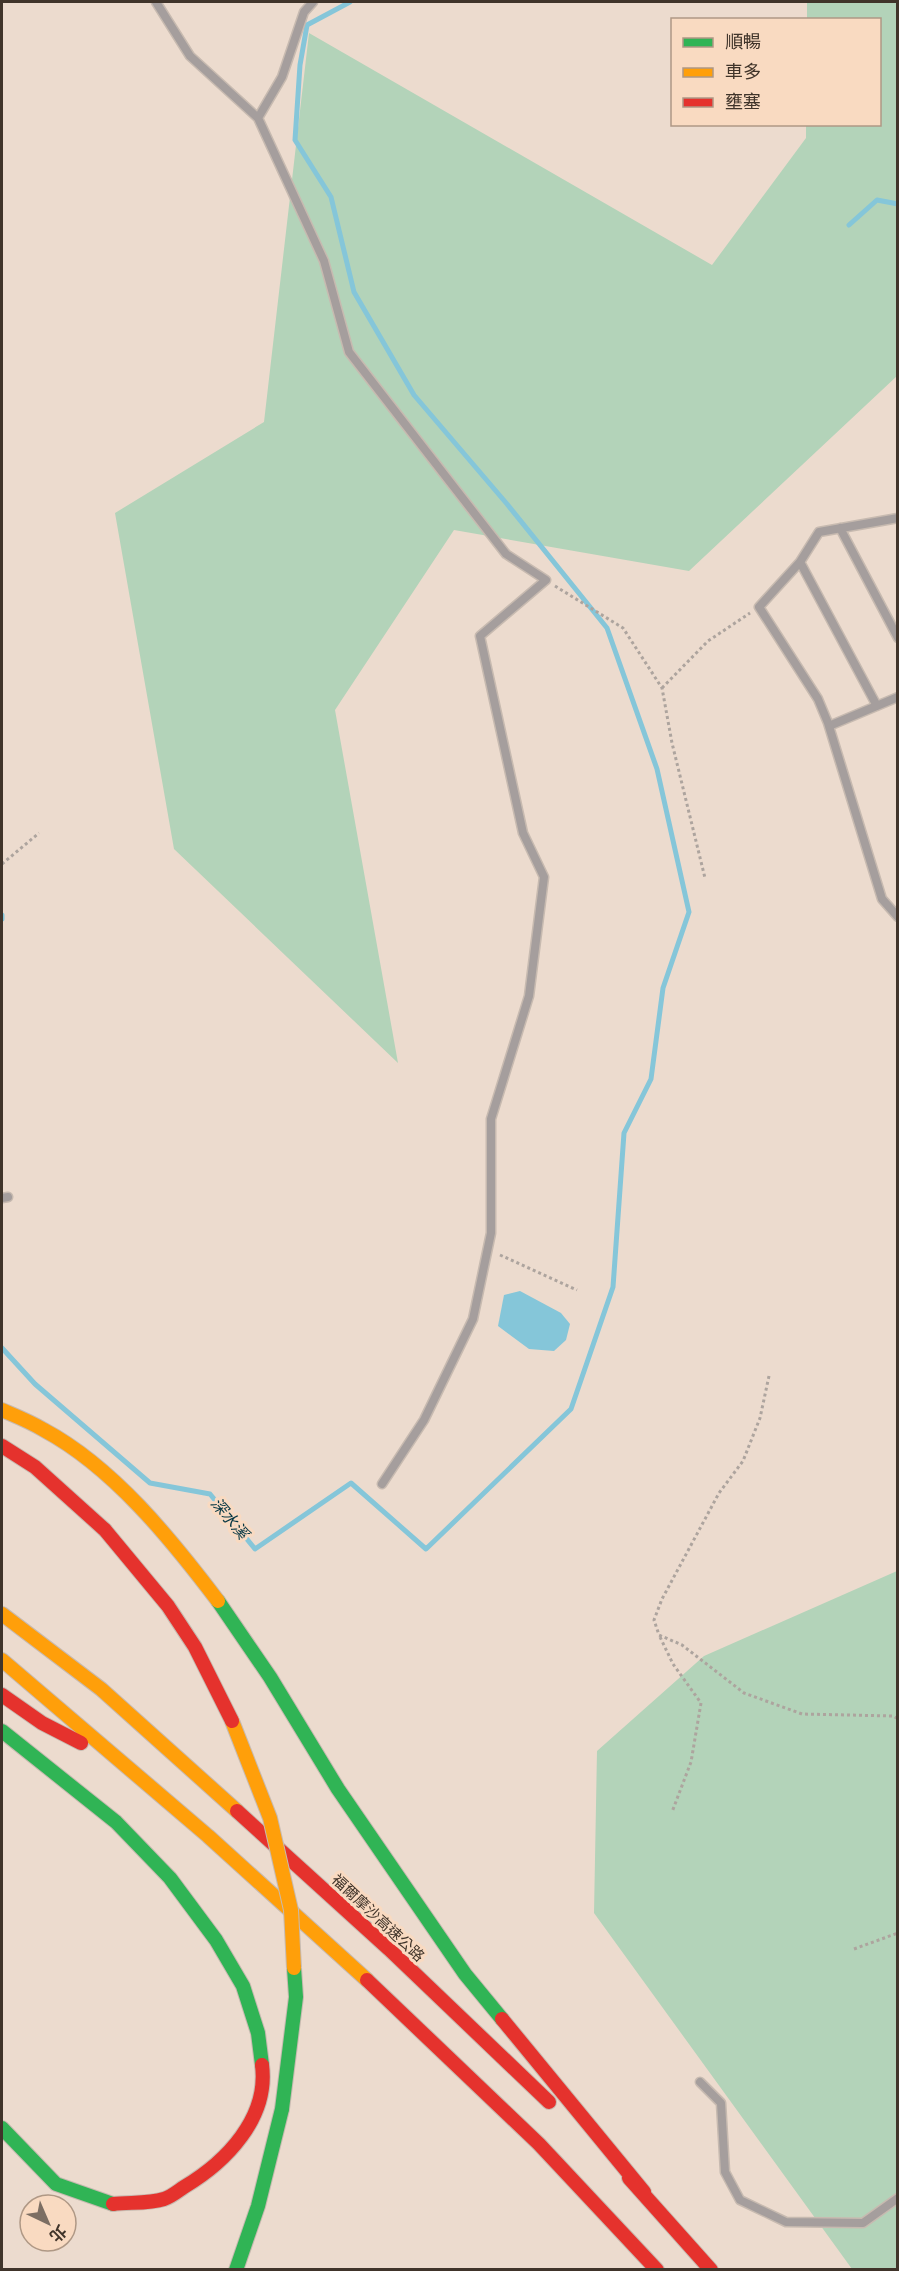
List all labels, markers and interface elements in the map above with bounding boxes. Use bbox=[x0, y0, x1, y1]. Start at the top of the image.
legend bbox=[671, 18, 881, 126]
text: 順暢 bbox=[725, 31, 761, 52]
text: 車多 bbox=[725, 61, 761, 82]
text: 壅塞 bbox=[725, 91, 761, 112]
water label: 深水溪 bbox=[207, 1494, 254, 1544]
street label: 福爾摩沙高速公路 bbox=[328, 1870, 428, 1966]
north arrow bbox=[18, 2193, 78, 2253]
text: 北 bbox=[46, 2221, 70, 2246]

